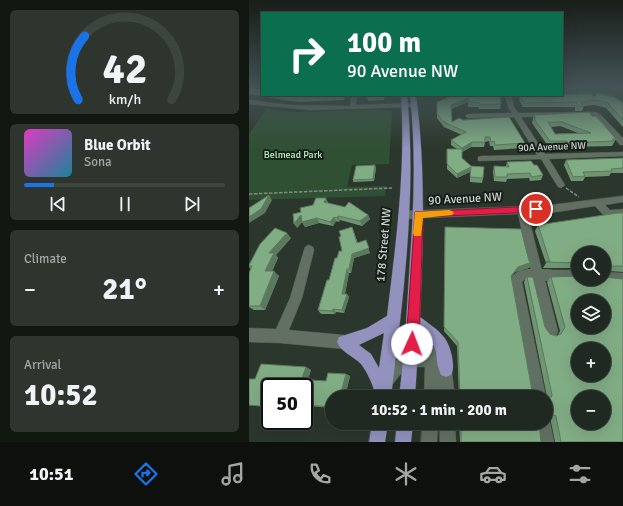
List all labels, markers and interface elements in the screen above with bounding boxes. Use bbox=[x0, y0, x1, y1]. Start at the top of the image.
text: 100 m bbox=[347, 26, 421, 60]
icon: right bbox=[281, 28, 333, 80]
text: 42 bbox=[102, 44, 147, 95]
text: 90 Avenue NW bbox=[347, 60, 458, 82]
text: km/h bbox=[108, 91, 141, 108]
text: Blue Orbit bbox=[84, 136, 151, 154]
street label: 90A Avenue NW bbox=[518, 140, 587, 154]
park label: Belmead Park bbox=[264, 149, 322, 161]
text: Sona bbox=[84, 154, 112, 170]
street label: 90 Avenue NW bbox=[428, 190, 502, 208]
pin bbox=[519, 192, 553, 226]
icon: previous bbox=[47, 193, 69, 215]
icon: pause bbox=[114, 193, 136, 215]
icon: next bbox=[181, 193, 203, 215]
icon: arrive bbox=[525, 198, 547, 220]
street label: 178 Street NW bbox=[373, 207, 395, 283]
map controls bbox=[571, 246, 611, 430]
button: search bbox=[571, 246, 611, 286]
text: Climate bbox=[24, 251, 67, 267]
text: 21° bbox=[102, 271, 147, 308]
text: − bbox=[24, 276, 36, 303]
text: + bbox=[213, 276, 225, 303]
button: layers bbox=[571, 294, 611, 334]
position arrow bbox=[391, 323, 433, 365]
button: + bbox=[571, 342, 611, 382]
text: Arrival bbox=[24, 357, 61, 373]
text: 10:52 bbox=[24, 377, 98, 414]
speed limit sign: 50 bbox=[261, 378, 313, 430]
button: − bbox=[571, 390, 611, 430]
text: 10:52 · 1 min · 200 m bbox=[371, 401, 507, 419]
icon: directions bbox=[132, 460, 160, 488]
icon: music bbox=[219, 460, 247, 488]
icon: phone bbox=[306, 460, 334, 488]
icon: climate bbox=[392, 460, 420, 488]
icon: car bbox=[479, 460, 507, 488]
icon: filters bbox=[566, 460, 594, 488]
text: 10:51 bbox=[29, 463, 74, 485]

